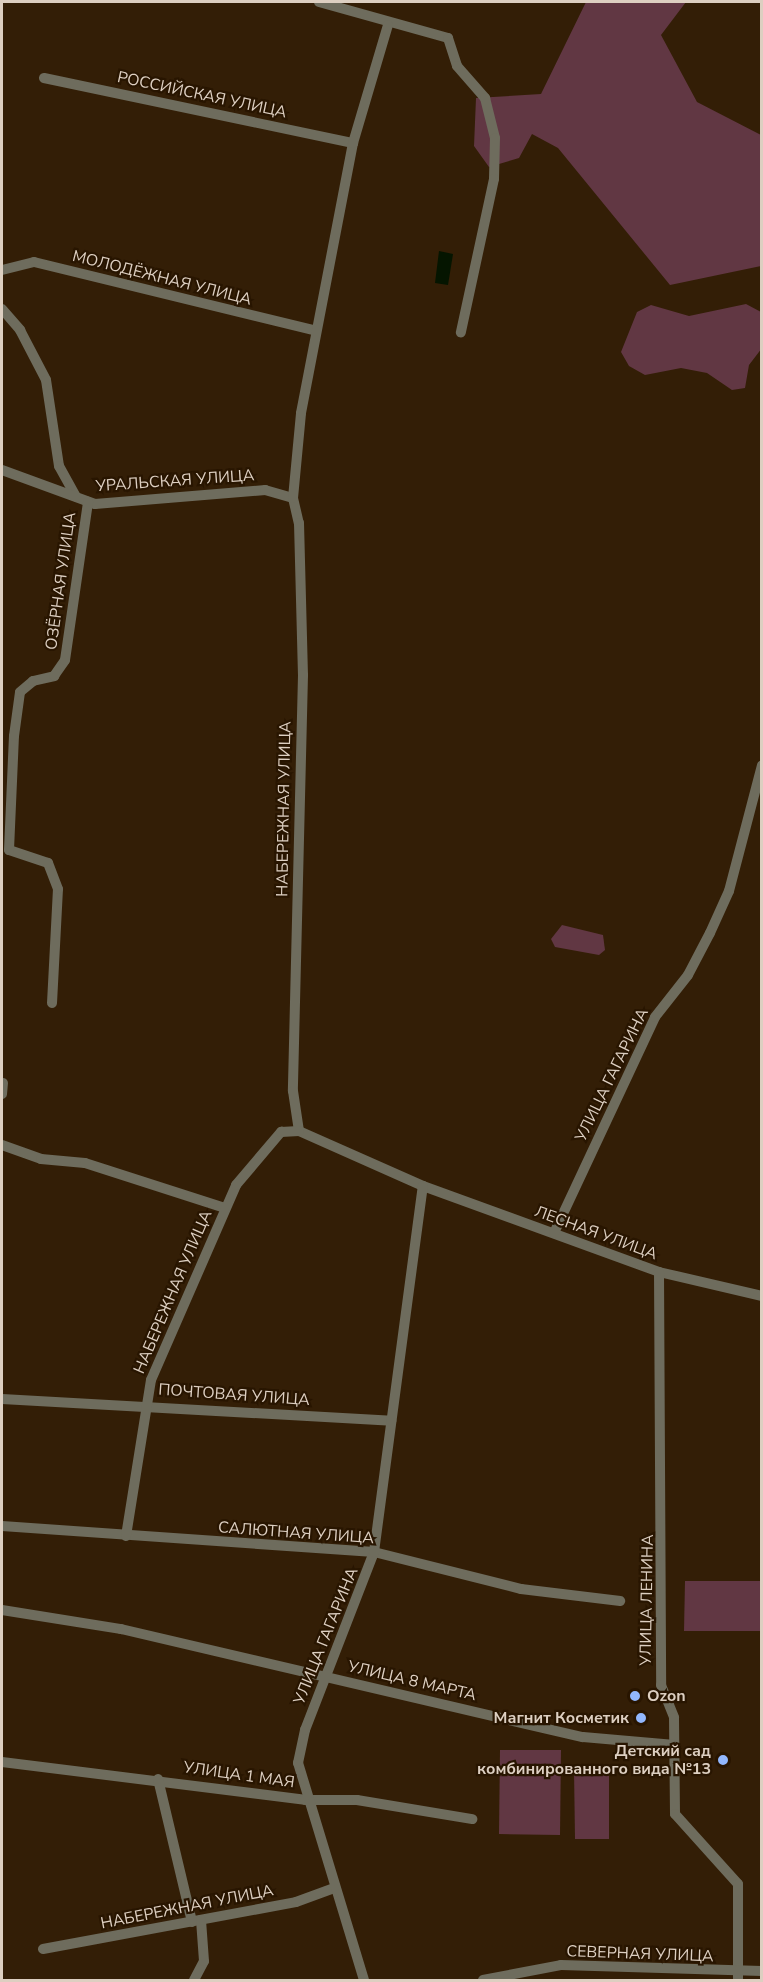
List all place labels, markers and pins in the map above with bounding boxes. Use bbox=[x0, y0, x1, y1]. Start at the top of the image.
place label: Ozon bbox=[647, 1686, 686, 1706]
marker: Ozon bbox=[628, 1689, 642, 1703]
place label: Магнит Косметик bbox=[494, 1708, 629, 1728]
marker: Магнит Косметик bbox=[634, 1711, 648, 1725]
place label: Детский сад комбинированного вида №13 bbox=[477, 1741, 711, 1779]
marker: Детский сад комбинированного вида №13 bbox=[716, 1753, 730, 1767]

